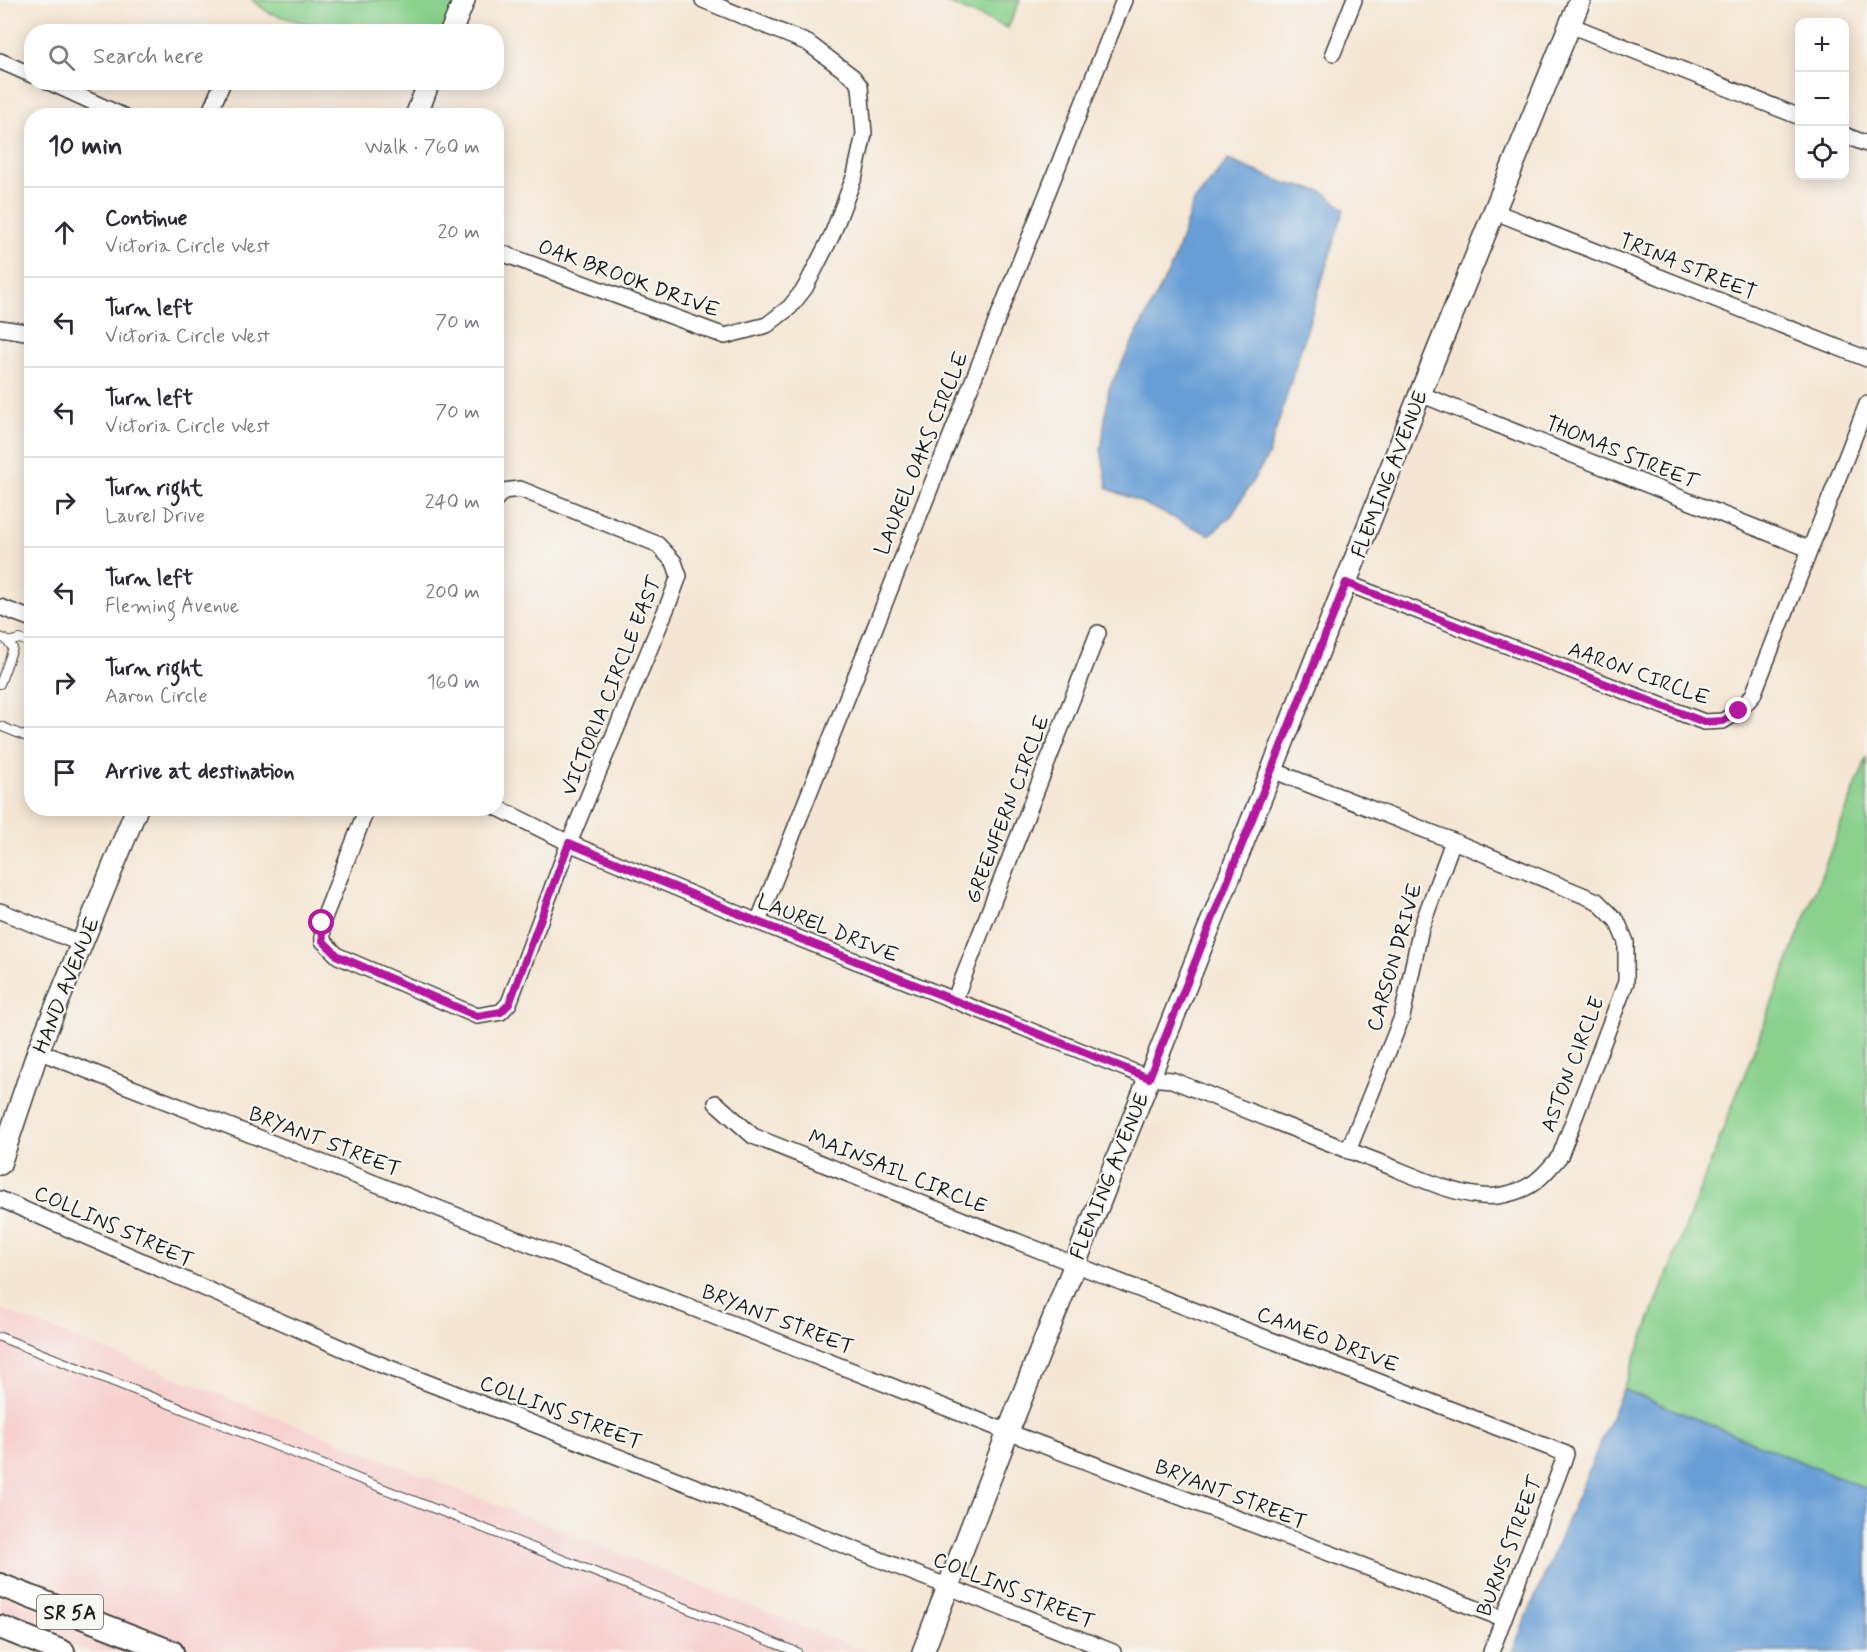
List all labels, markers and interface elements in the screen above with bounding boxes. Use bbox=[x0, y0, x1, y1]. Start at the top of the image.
map controls bbox=[1795, 18, 1849, 180]
button: + bbox=[1795, 18, 1849, 72]
search box bbox=[24, 24, 504, 90]
icon: search bbox=[45, 41, 78, 74]
text: Search here bbox=[93, 43, 204, 71]
button: − bbox=[1795, 72, 1849, 126]
button: locate bbox=[1795, 126, 1849, 180]
text: 10 min bbox=[48, 130, 123, 164]
text: Walk · 760 m bbox=[365, 134, 480, 161]
text: Continue bbox=[105, 205, 187, 233]
icon: ahead bbox=[48, 216, 81, 249]
text: 20 m bbox=[437, 219, 480, 246]
street label: TRINA STREET bbox=[1615, 227, 1761, 307]
text: Victoria Circle West bbox=[105, 233, 270, 260]
street label: OAK BROOK DRIVE bbox=[534, 233, 723, 325]
text: Turn left bbox=[105, 295, 193, 323]
icon: left bbox=[48, 306, 81, 339]
text: 70 m bbox=[435, 309, 480, 336]
text: Victoria Circle West bbox=[105, 323, 270, 350]
street label: LAUREL OAKS CIRCLE bbox=[868, 347, 976, 559]
text: Turn left bbox=[105, 385, 193, 413]
street label: FLEMING AVENUE bbox=[1345, 386, 1435, 562]
icon: left bbox=[48, 396, 81, 429]
text: 70 m bbox=[435, 399, 480, 426]
street label: THOMAS STREET bbox=[1541, 409, 1703, 497]
text: Victoria Circle West bbox=[105, 413, 270, 440]
text: Turn right bbox=[105, 475, 203, 503]
icon: right bbox=[48, 486, 81, 519]
text: 240 m bbox=[425, 489, 480, 516]
text: Laurel Drive bbox=[105, 503, 205, 530]
text: Turn left bbox=[105, 565, 193, 593]
street label: VICTORIA CIRCLE EAST bbox=[555, 572, 669, 800]
icon: left bbox=[48, 576, 81, 609]
text: 200 m bbox=[425, 579, 480, 606]
text: Fleming Avenue bbox=[105, 593, 239, 620]
street label: AARON CIRCLE bbox=[1564, 635, 1713, 713]
text: Turn right bbox=[105, 655, 203, 683]
icon: right bbox=[48, 666, 81, 699]
text: 160 m bbox=[427, 669, 480, 696]
text: Aaron Circle bbox=[105, 683, 207, 710]
route end bbox=[1725, 697, 1751, 723]
street label: GREENFERN CIRCLE bbox=[959, 711, 1057, 908]
icon: arrive bbox=[48, 756, 81, 789]
text: Arrive at destination bbox=[105, 758, 295, 786]
street label: CARSON DRIVE bbox=[1360, 880, 1430, 1035]
street label: LAUREL DRIVE bbox=[753, 888, 903, 970]
route start bbox=[308, 909, 334, 935]
street label: HAND AVENUE bbox=[27, 913, 107, 1058]
street label: ASTON CIRCLE bbox=[1534, 993, 1612, 1136]
street label: FLEMING AVENUE bbox=[1064, 1089, 1156, 1264]
street label: BRYANT STREET bbox=[245, 1100, 405, 1184]
street label: MAINSAIL CIRCLE bbox=[804, 1123, 991, 1221]
street label: COLLINS STREET bbox=[29, 1179, 198, 1275]
street label: BRYANT STREET bbox=[698, 1278, 858, 1362]
street label: CAMEO DRIVE bbox=[1253, 1300, 1403, 1380]
street label: COLLINS STREET bbox=[475, 1369, 646, 1457]
street label: BRYANT STREET bbox=[1151, 1453, 1311, 1537]
street label: BURNS STREET bbox=[1470, 1472, 1550, 1620]
street label: COLLINS STREET bbox=[929, 1546, 1099, 1636]
road number: SR 5A bbox=[37, 1595, 103, 1629]

